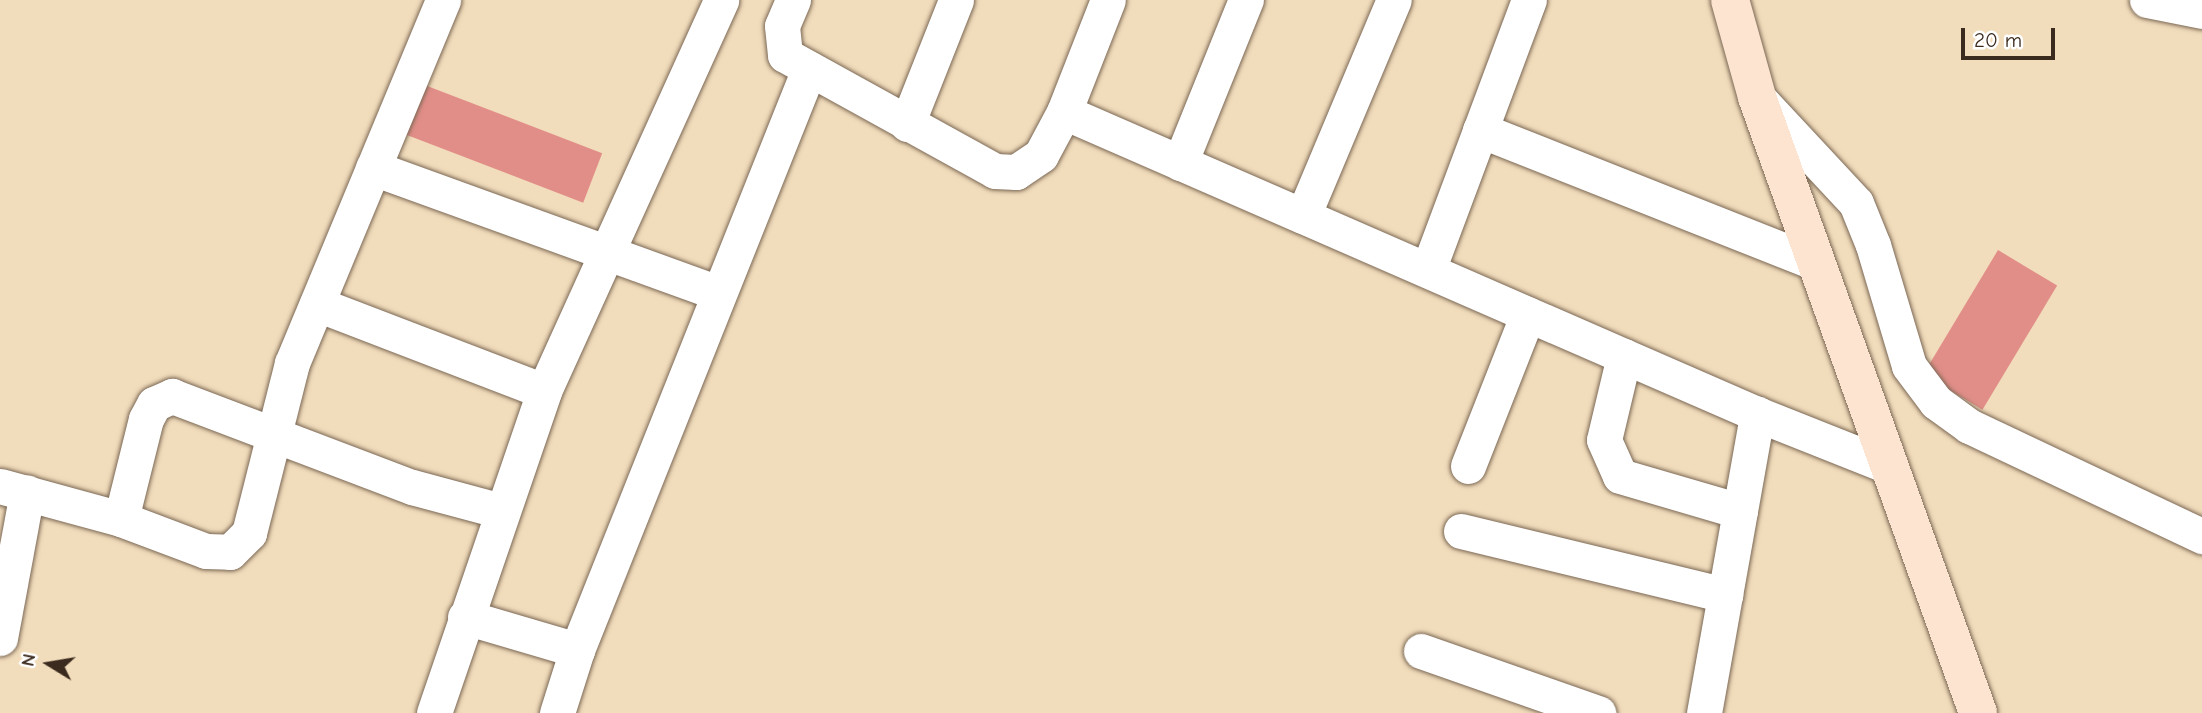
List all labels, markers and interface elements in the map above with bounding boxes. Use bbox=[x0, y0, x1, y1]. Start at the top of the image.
scale bar bbox=[1964, 14, 2058, 58]
text: 20 m bbox=[1974, 28, 2022, 52]
north arrow bbox=[14, 629, 84, 699]
text: N bbox=[16, 652, 40, 668]

